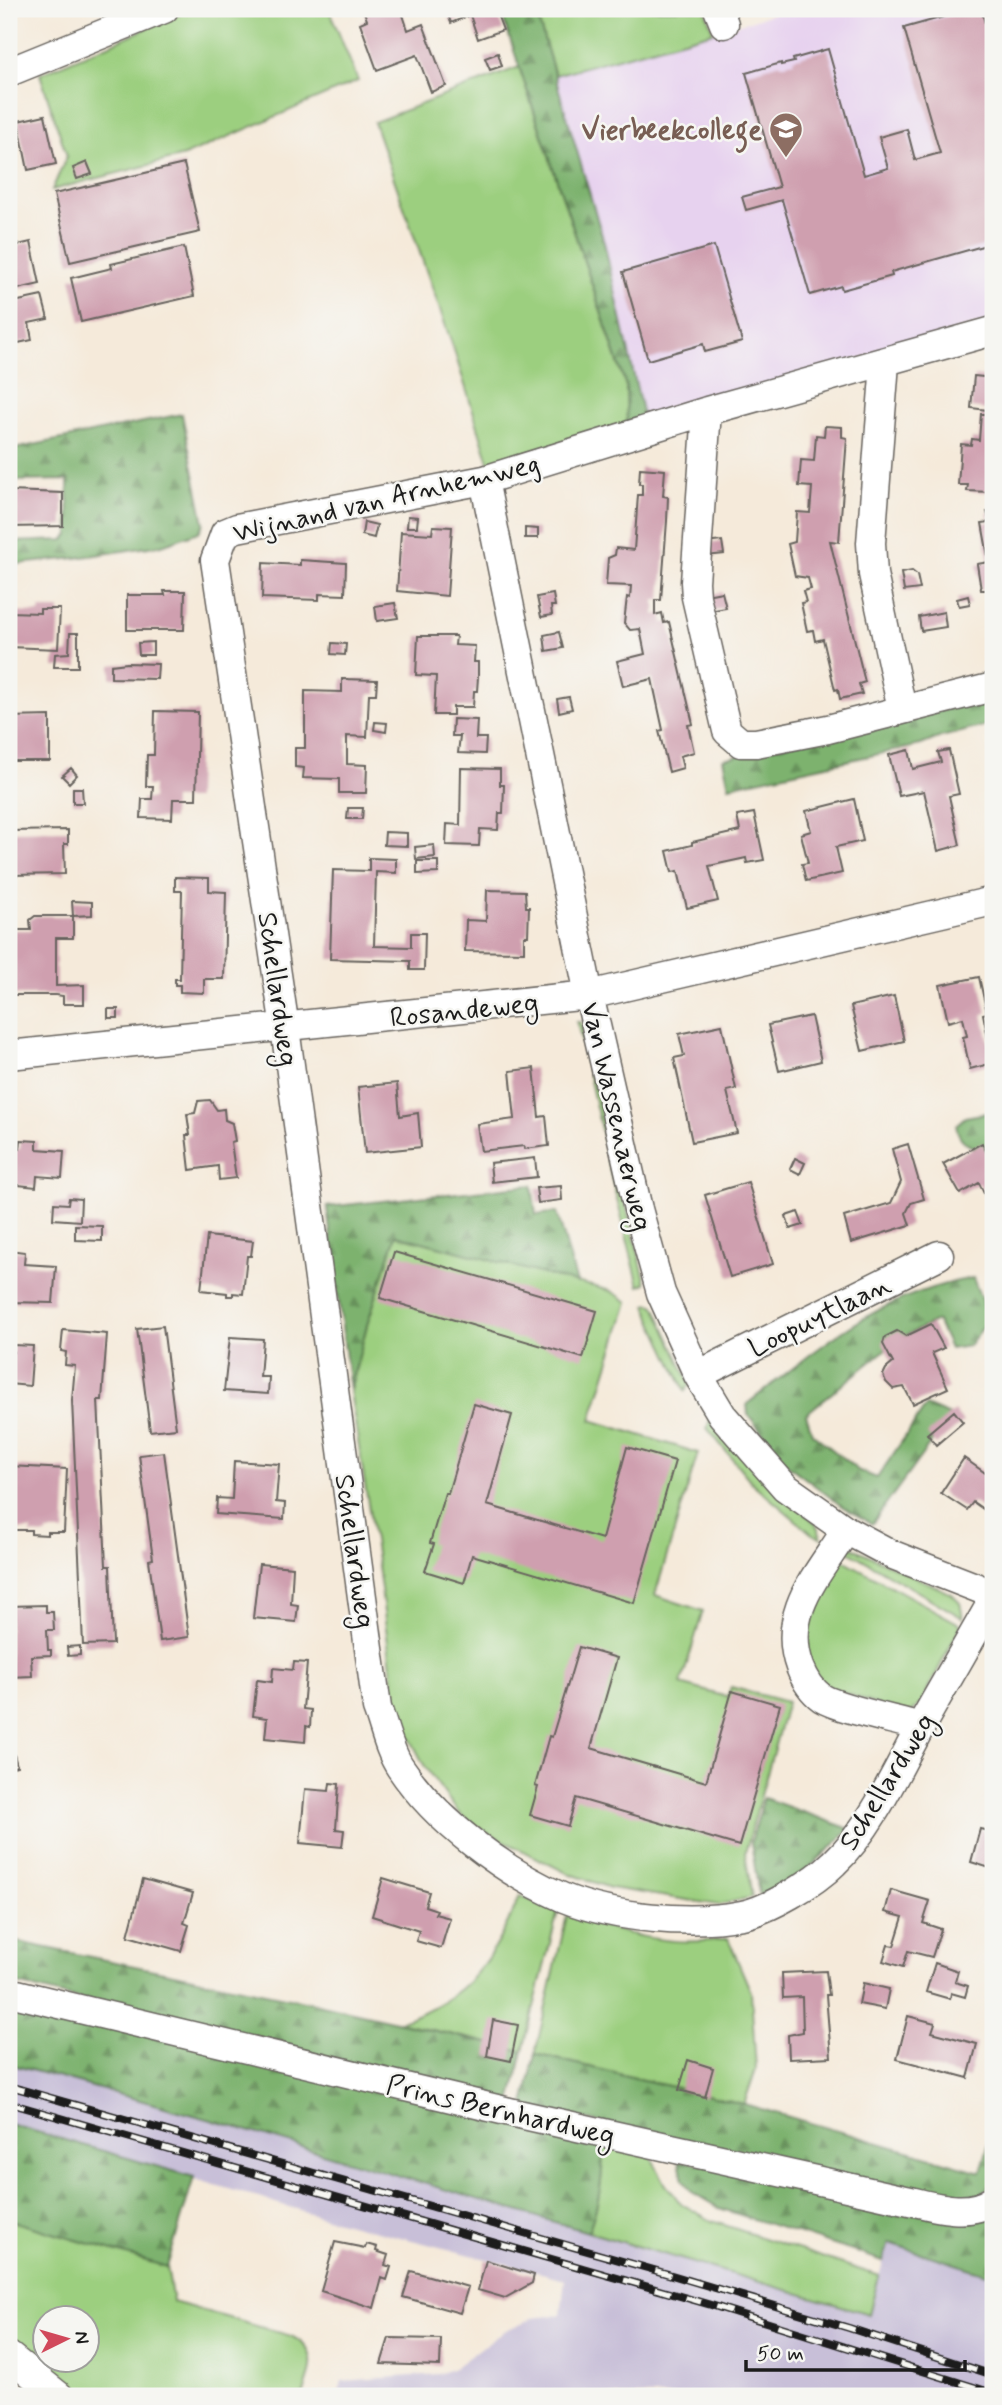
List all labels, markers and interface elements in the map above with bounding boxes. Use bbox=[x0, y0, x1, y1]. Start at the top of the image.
school or university icon: Vierbeekcollege bbox=[767, 110, 805, 159]
place label: Vierbeekcollege bbox=[581, 113, 762, 153]
street label: Wijnand van Arnhemweg bbox=[230, 446, 544, 553]
street label: Schellardweg bbox=[245, 910, 306, 1069]
street label: Rosandeweg bbox=[388, 985, 540, 1040]
street label: Van Wassenaerweg bbox=[569, 998, 660, 1235]
street label: Loopuytlaan bbox=[743, 1267, 897, 1368]
street label: Schellardweg bbox=[322, 1472, 383, 1631]
street label: Schellardweg bbox=[831, 1707, 947, 1859]
street label: Prins Bernhardweg bbox=[382, 2067, 618, 2158]
north arrow bbox=[32, 2304, 102, 2374]
scale bar bbox=[746, 2328, 965, 2372]
text: N bbox=[68, 2330, 94, 2345]
text: 50 m bbox=[757, 2340, 804, 2368]

